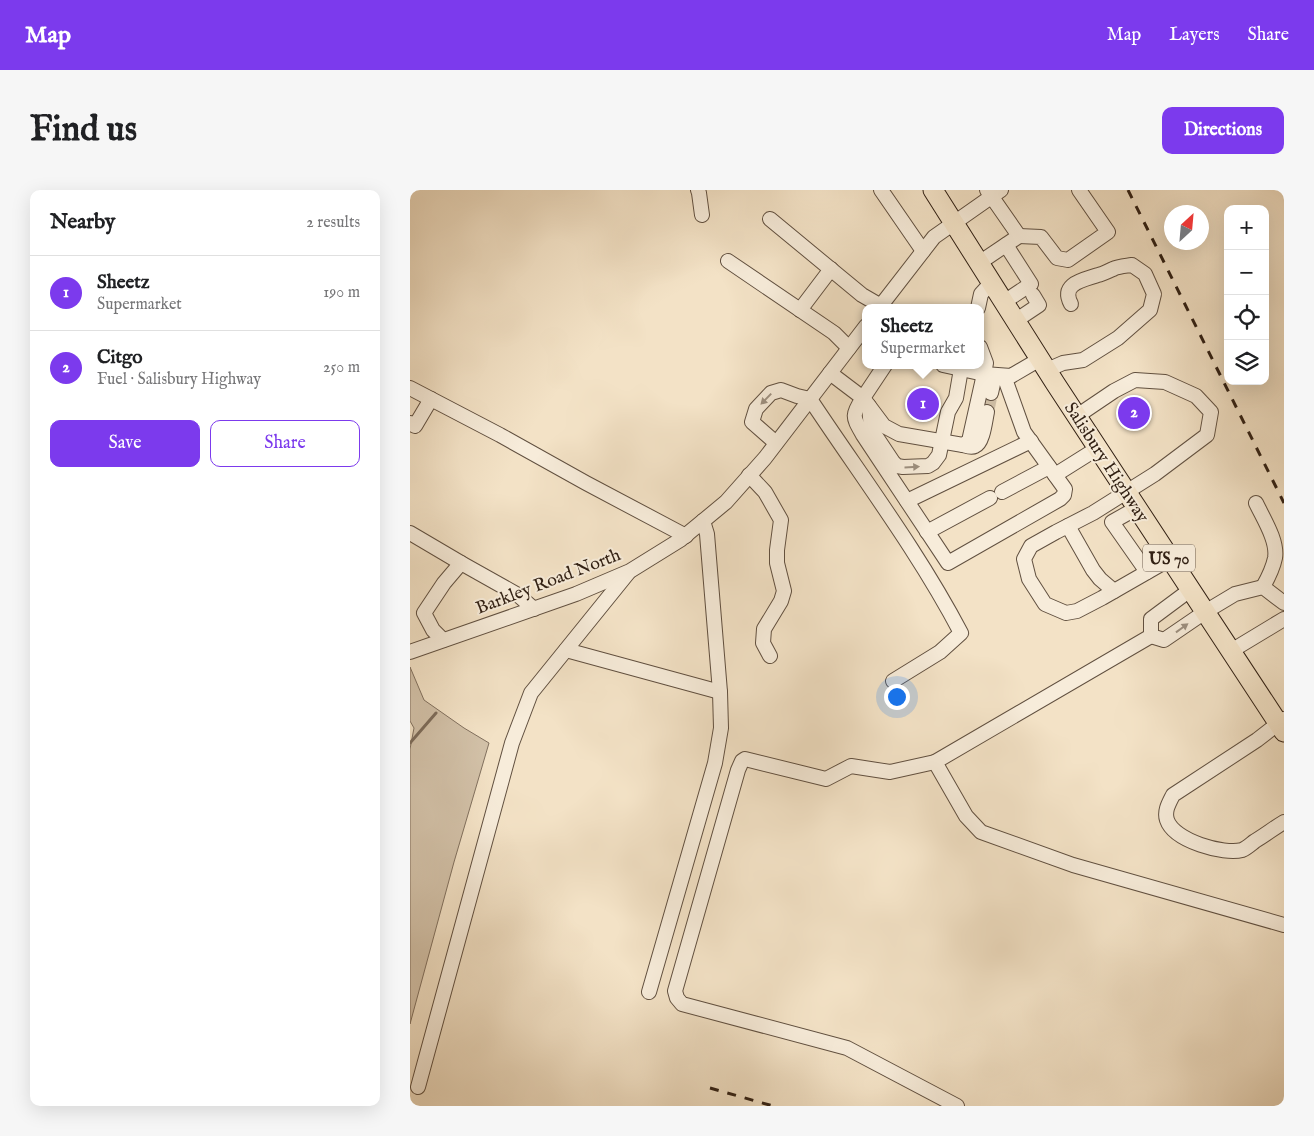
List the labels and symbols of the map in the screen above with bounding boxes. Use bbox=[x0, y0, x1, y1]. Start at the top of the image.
north arrow bbox=[1164, 205, 1209, 250]
pin: 1 bbox=[907, 385, 939, 423]
one-way arrow bbox=[760, 392, 772, 404]
pin: 2 bbox=[1118, 394, 1150, 432]
street label: Salisbury Highway bbox=[1058, 398, 1153, 527]
one-way arrow bbox=[904, 463, 920, 471]
street label: Barkley Road North bbox=[473, 544, 625, 621]
road number: US 70 bbox=[1143, 544, 1195, 572]
one-way arrow bbox=[1175, 623, 1188, 633]
your location bbox=[884, 684, 910, 710]

